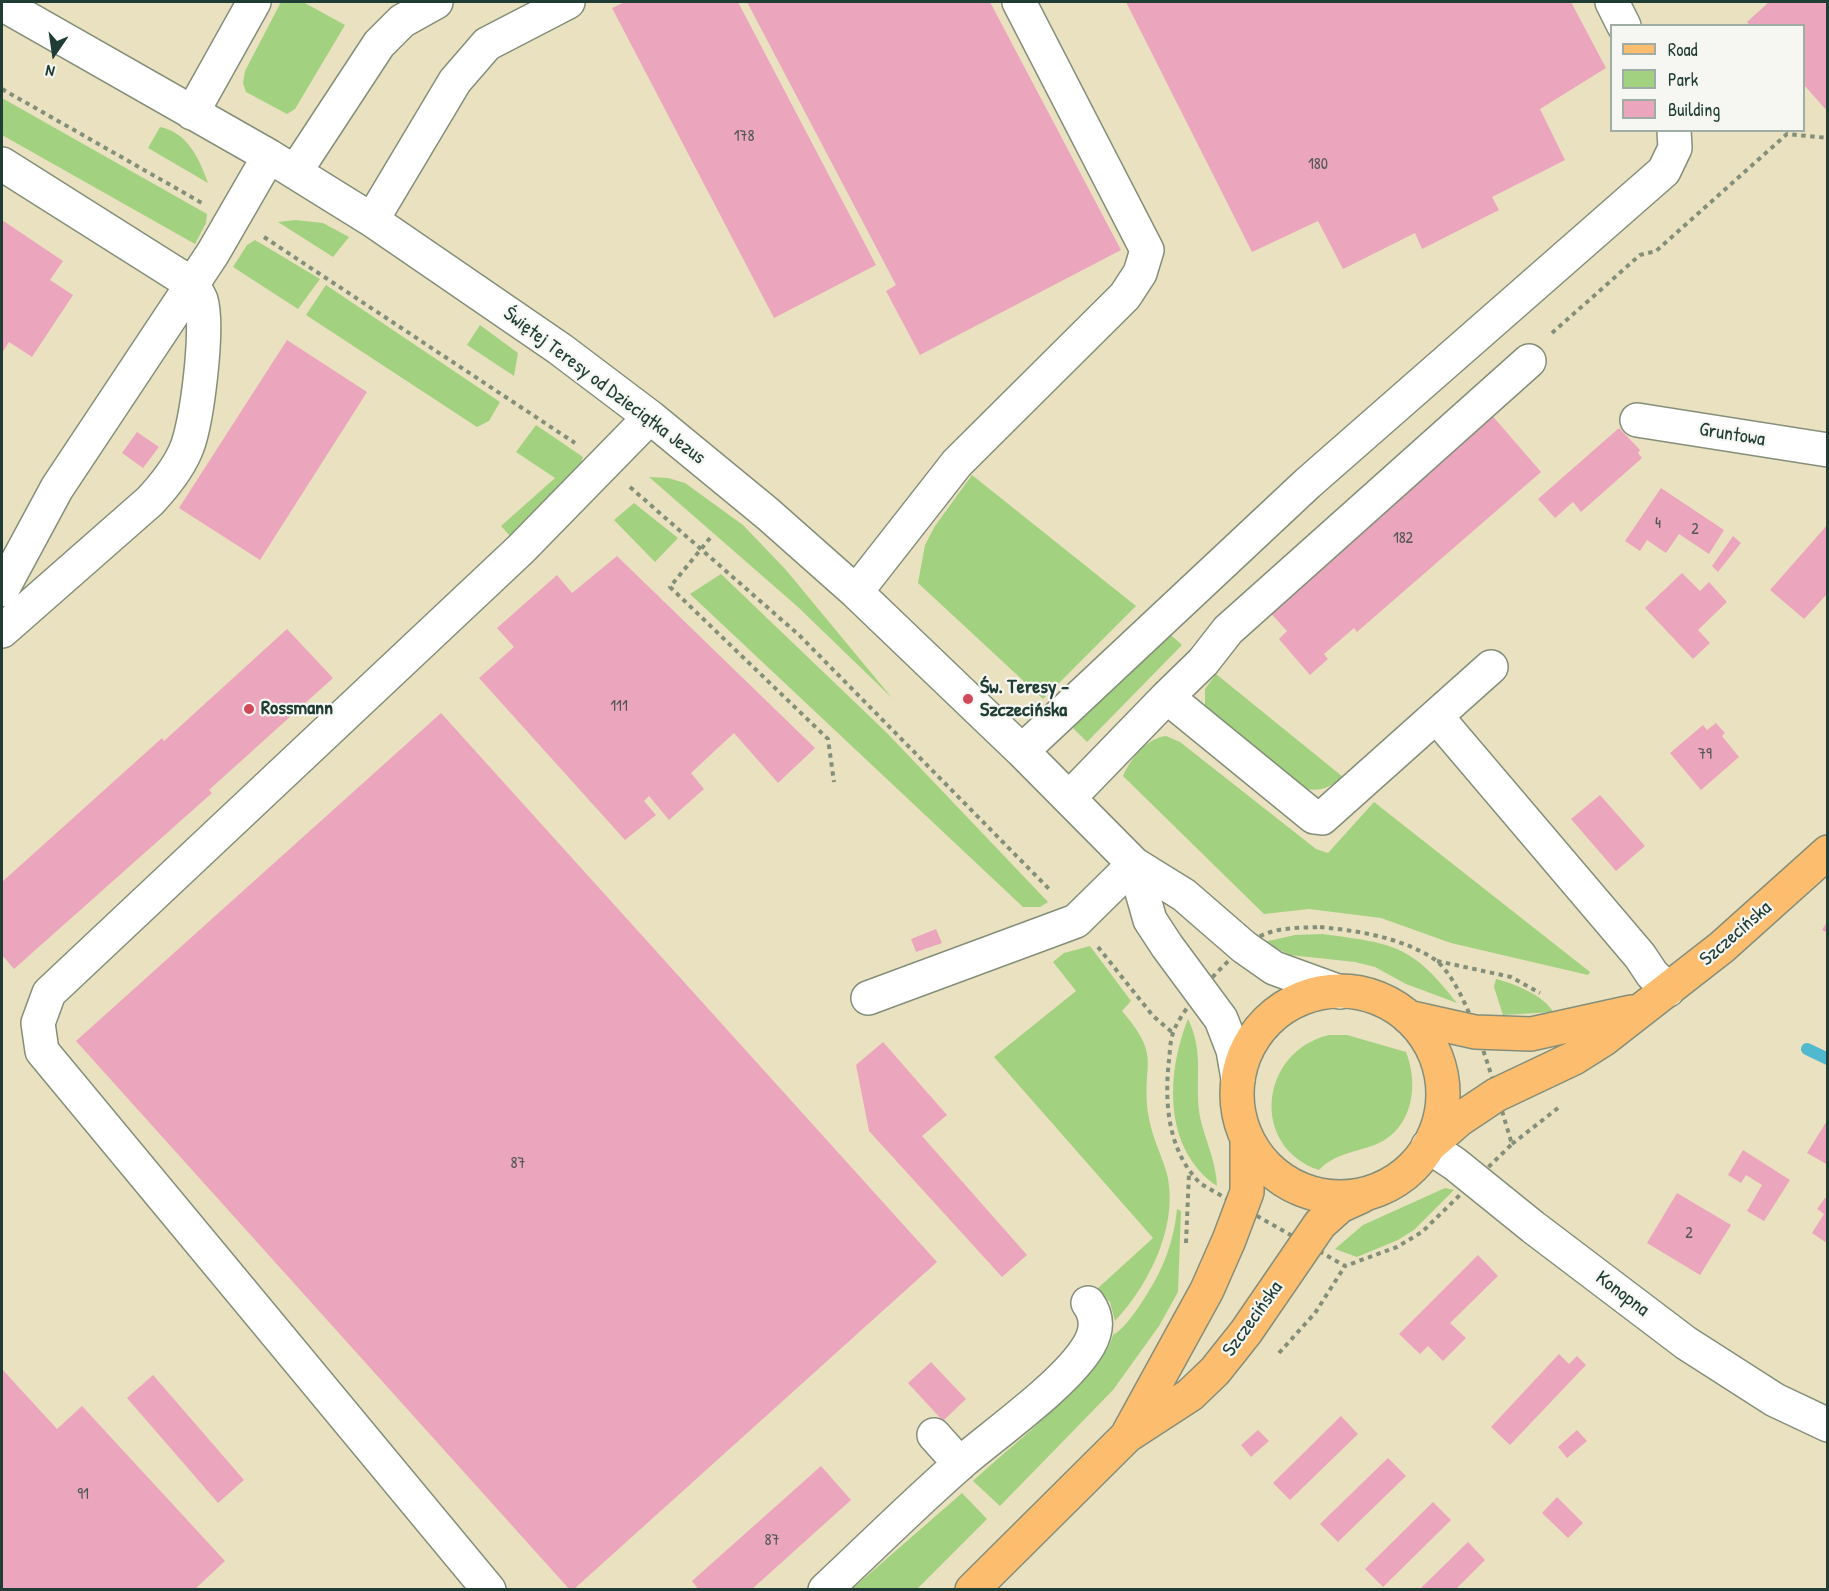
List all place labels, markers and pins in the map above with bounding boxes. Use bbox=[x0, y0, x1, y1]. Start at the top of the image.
place label: Św. Teresy - Szczecińska bbox=[980, 676, 1069, 723]
marker: Św. Teresy - Szczecińska bbox=[961, 692, 975, 706]
place label: Rossmann bbox=[261, 697, 333, 721]
marker: Rossmann bbox=[242, 702, 256, 716]

